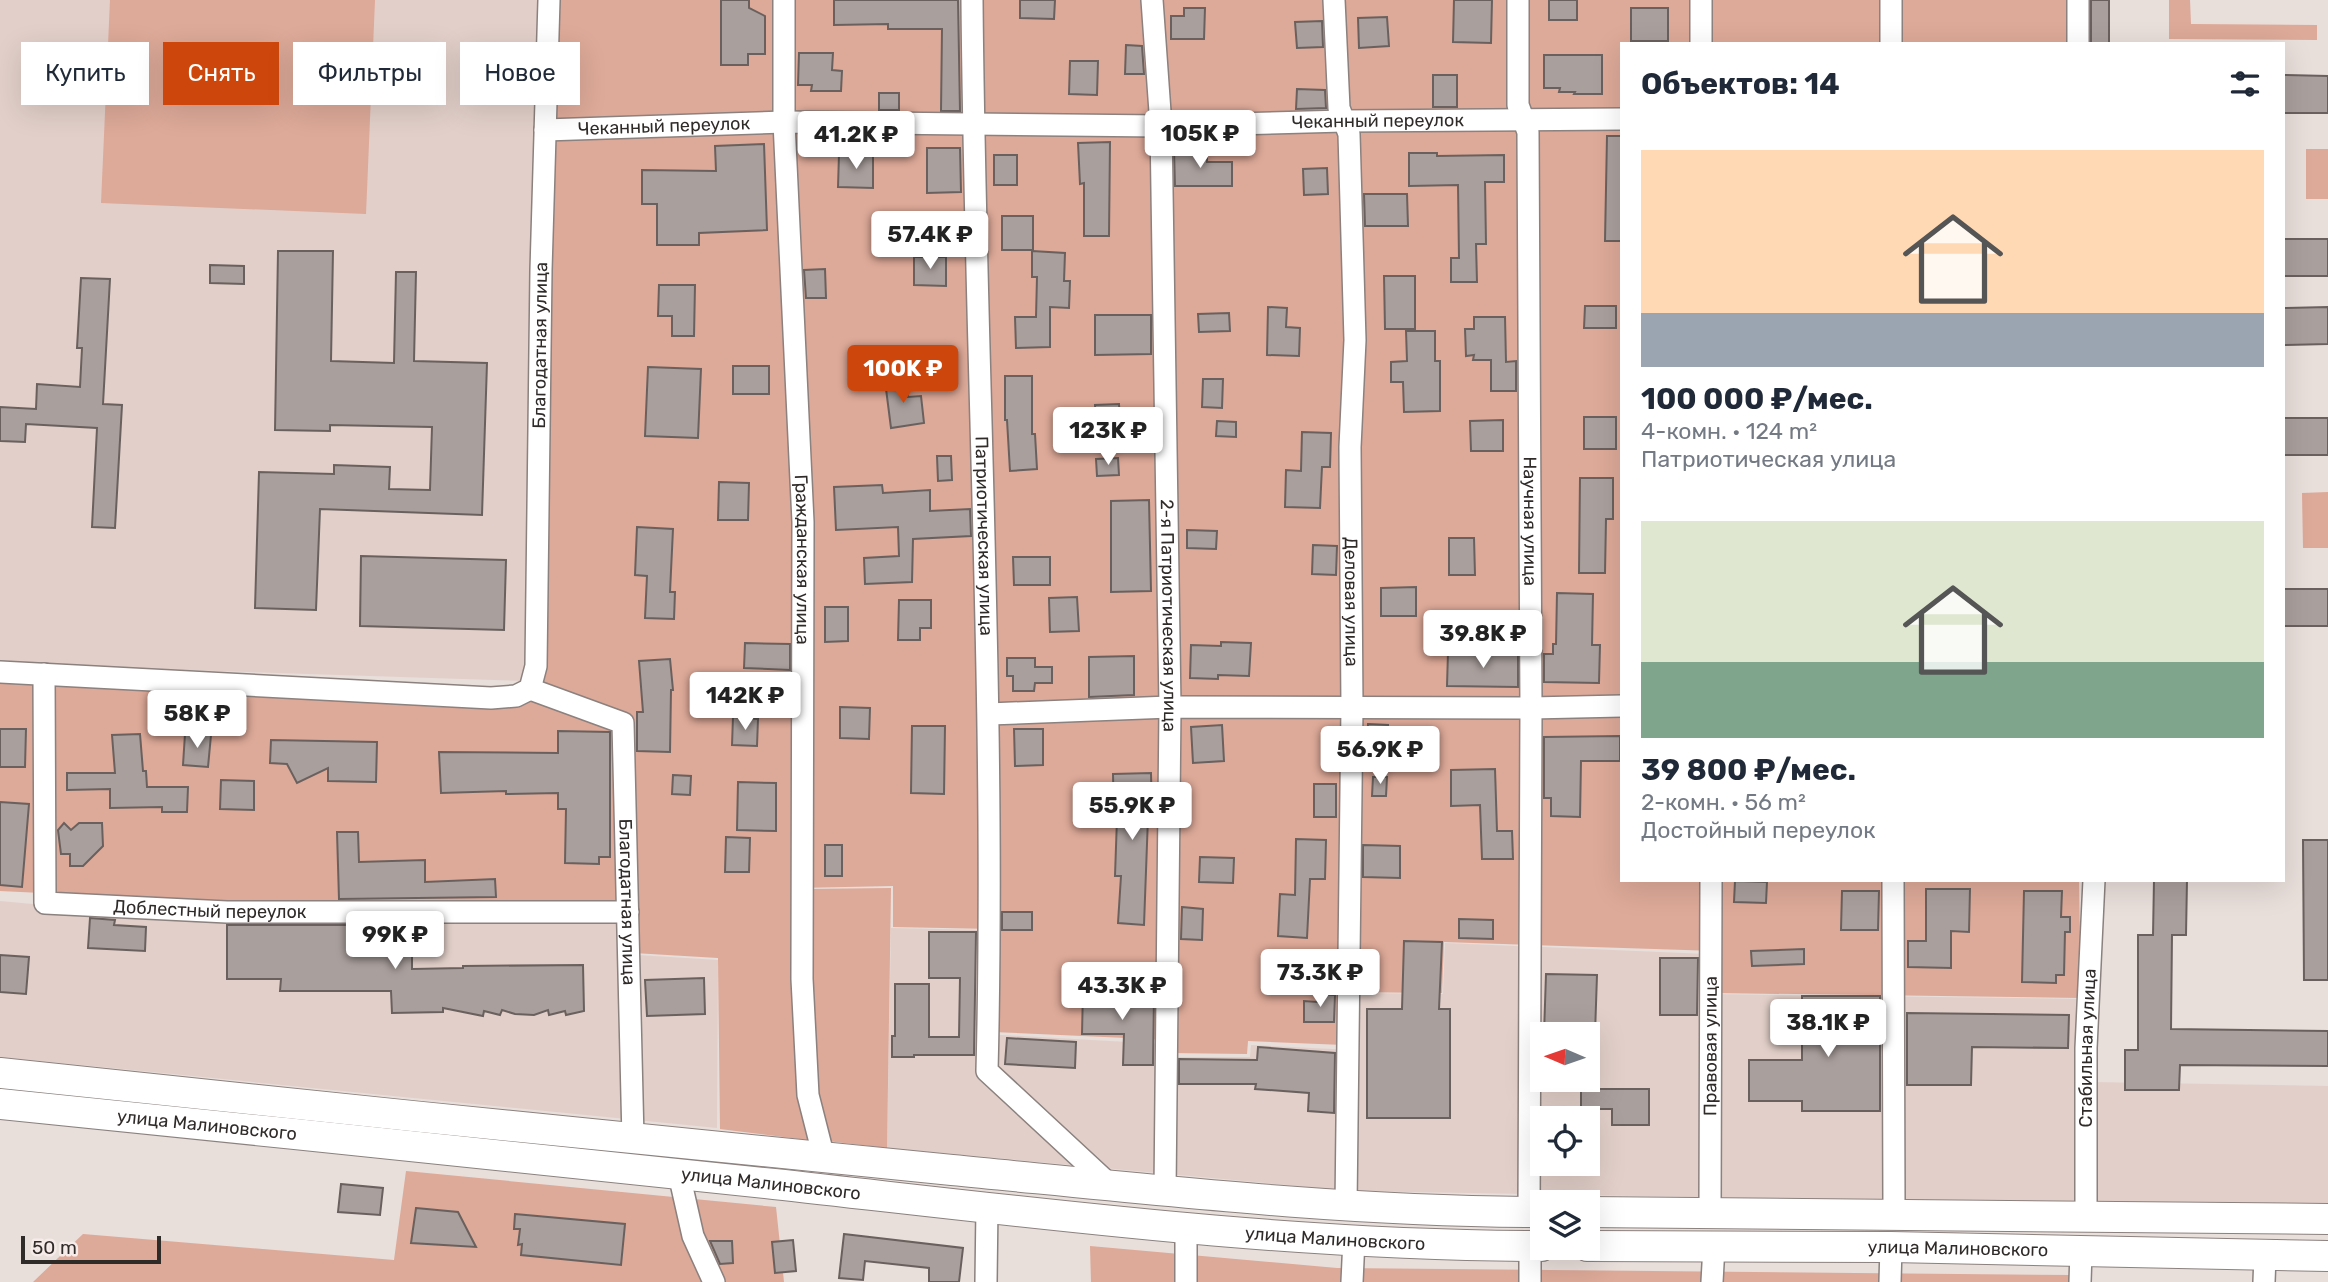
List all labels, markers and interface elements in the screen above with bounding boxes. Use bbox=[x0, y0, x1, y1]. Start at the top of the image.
chip: Купить bbox=[21, 42, 149, 105]
chip: Снять bbox=[163, 42, 279, 105]
chip: Фильтры bbox=[293, 42, 446, 105]
chip: Новое bbox=[460, 42, 580, 105]
icon: filters bbox=[2226, 65, 2264, 103]
text: Объектов: 14 bbox=[1641, 66, 1840, 102]
street label: Чеканный переулок bbox=[1291, 109, 1464, 133]
pin: 105K ₽ bbox=[1143, 110, 1257, 170]
pin: 41.2K ₽ bbox=[791, 111, 921, 171]
street label: Чеканный переулок bbox=[577, 112, 751, 140]
text: 105K ₽ bbox=[1161, 119, 1239, 147]
text: 41.2K ₽ bbox=[814, 120, 898, 148]
icon: home bbox=[1890, 196, 2016, 322]
pin: 57.4K ₽ bbox=[865, 212, 995, 271]
text: 57.4K ₽ bbox=[887, 220, 973, 248]
street label: Благодатная улица bbox=[528, 262, 552, 429]
pin: 100K ₽ bbox=[846, 346, 960, 405]
text: 100K ₽ bbox=[863, 354, 943, 382]
text: 100 000 ₽/мес. bbox=[1641, 381, 1873, 417]
pin: 123K ₽ bbox=[1051, 407, 1165, 467]
text: 123K ₽ bbox=[1069, 416, 1147, 444]
text: 4-комн. · 124 m² bbox=[1641, 417, 1817, 445]
street label: Патриотическая улица bbox=[970, 436, 997, 636]
text: Патриотическая улица bbox=[1641, 445, 1896, 473]
street label: Научная улица bbox=[1519, 456, 1541, 586]
street label: Гражданская улица bbox=[790, 474, 814, 645]
street label: 2-я Патриотическая улица bbox=[1156, 499, 1181, 732]
street label: Деловая улица bbox=[1340, 537, 1363, 667]
icon: home bbox=[1890, 567, 2016, 693]
pin: 39.8K ₽ bbox=[1418, 610, 1548, 670]
text: 39.8K ₽ bbox=[1439, 619, 1527, 647]
pin: 142K ₽ bbox=[688, 672, 802, 732]
text: 142K ₽ bbox=[706, 681, 784, 709]
pin: 58K ₽ bbox=[148, 690, 246, 750]
text: 58K ₽ bbox=[163, 699, 231, 727]
pin: 56.9K ₽ bbox=[1315, 726, 1445, 786]
text: 56.9K ₽ bbox=[1337, 735, 1423, 763]
text: 39 800 ₽/мес. bbox=[1641, 752, 1856, 788]
pin: 55.9K ₽ bbox=[1067, 782, 1197, 842]
text: 2-комн. · 56 m² bbox=[1641, 788, 1806, 816]
text: 55.9K ₽ bbox=[1089, 791, 1175, 819]
text: Достойный переулок bbox=[1641, 816, 1875, 844]
street label: Благодатная улица bbox=[614, 818, 640, 986]
street label: Доблестный переулок bbox=[113, 895, 307, 923]
pin: 99K ₽ bbox=[346, 912, 444, 971]
text: 99K ₽ bbox=[362, 920, 428, 948]
pin: 73.3K ₽ bbox=[1255, 950, 1385, 1009]
text: 73.3K ₽ bbox=[1277, 958, 1363, 986]
pin: 43.3K ₽ bbox=[1057, 962, 1187, 1022]
street label: Стабильная улица bbox=[2075, 968, 2101, 1128]
text: 43.3K ₽ bbox=[1077, 971, 1167, 999]
street label: Правовая улица bbox=[1699, 976, 1722, 1116]
pin: 38.1K ₽ bbox=[1763, 1000, 1893, 1059]
text: 38.1K ₽ bbox=[1786, 1008, 1870, 1036]
north arrow bbox=[1530, 1022, 1600, 1092]
map controls bbox=[1530, 1022, 1600, 1260]
street label: улица Малиновского bbox=[116, 1105, 298, 1145]
button: locate bbox=[1530, 1106, 1600, 1176]
street label: улица Малиновского bbox=[680, 1163, 862, 1205]
button: layers bbox=[1530, 1190, 1600, 1260]
street label: улица Малиновского bbox=[1244, 1222, 1426, 1255]
scale bar bbox=[21, 1233, 161, 1265]
text: 50 m bbox=[32, 1236, 77, 1259]
street label: улица Малиновского bbox=[1868, 1236, 2049, 1261]

